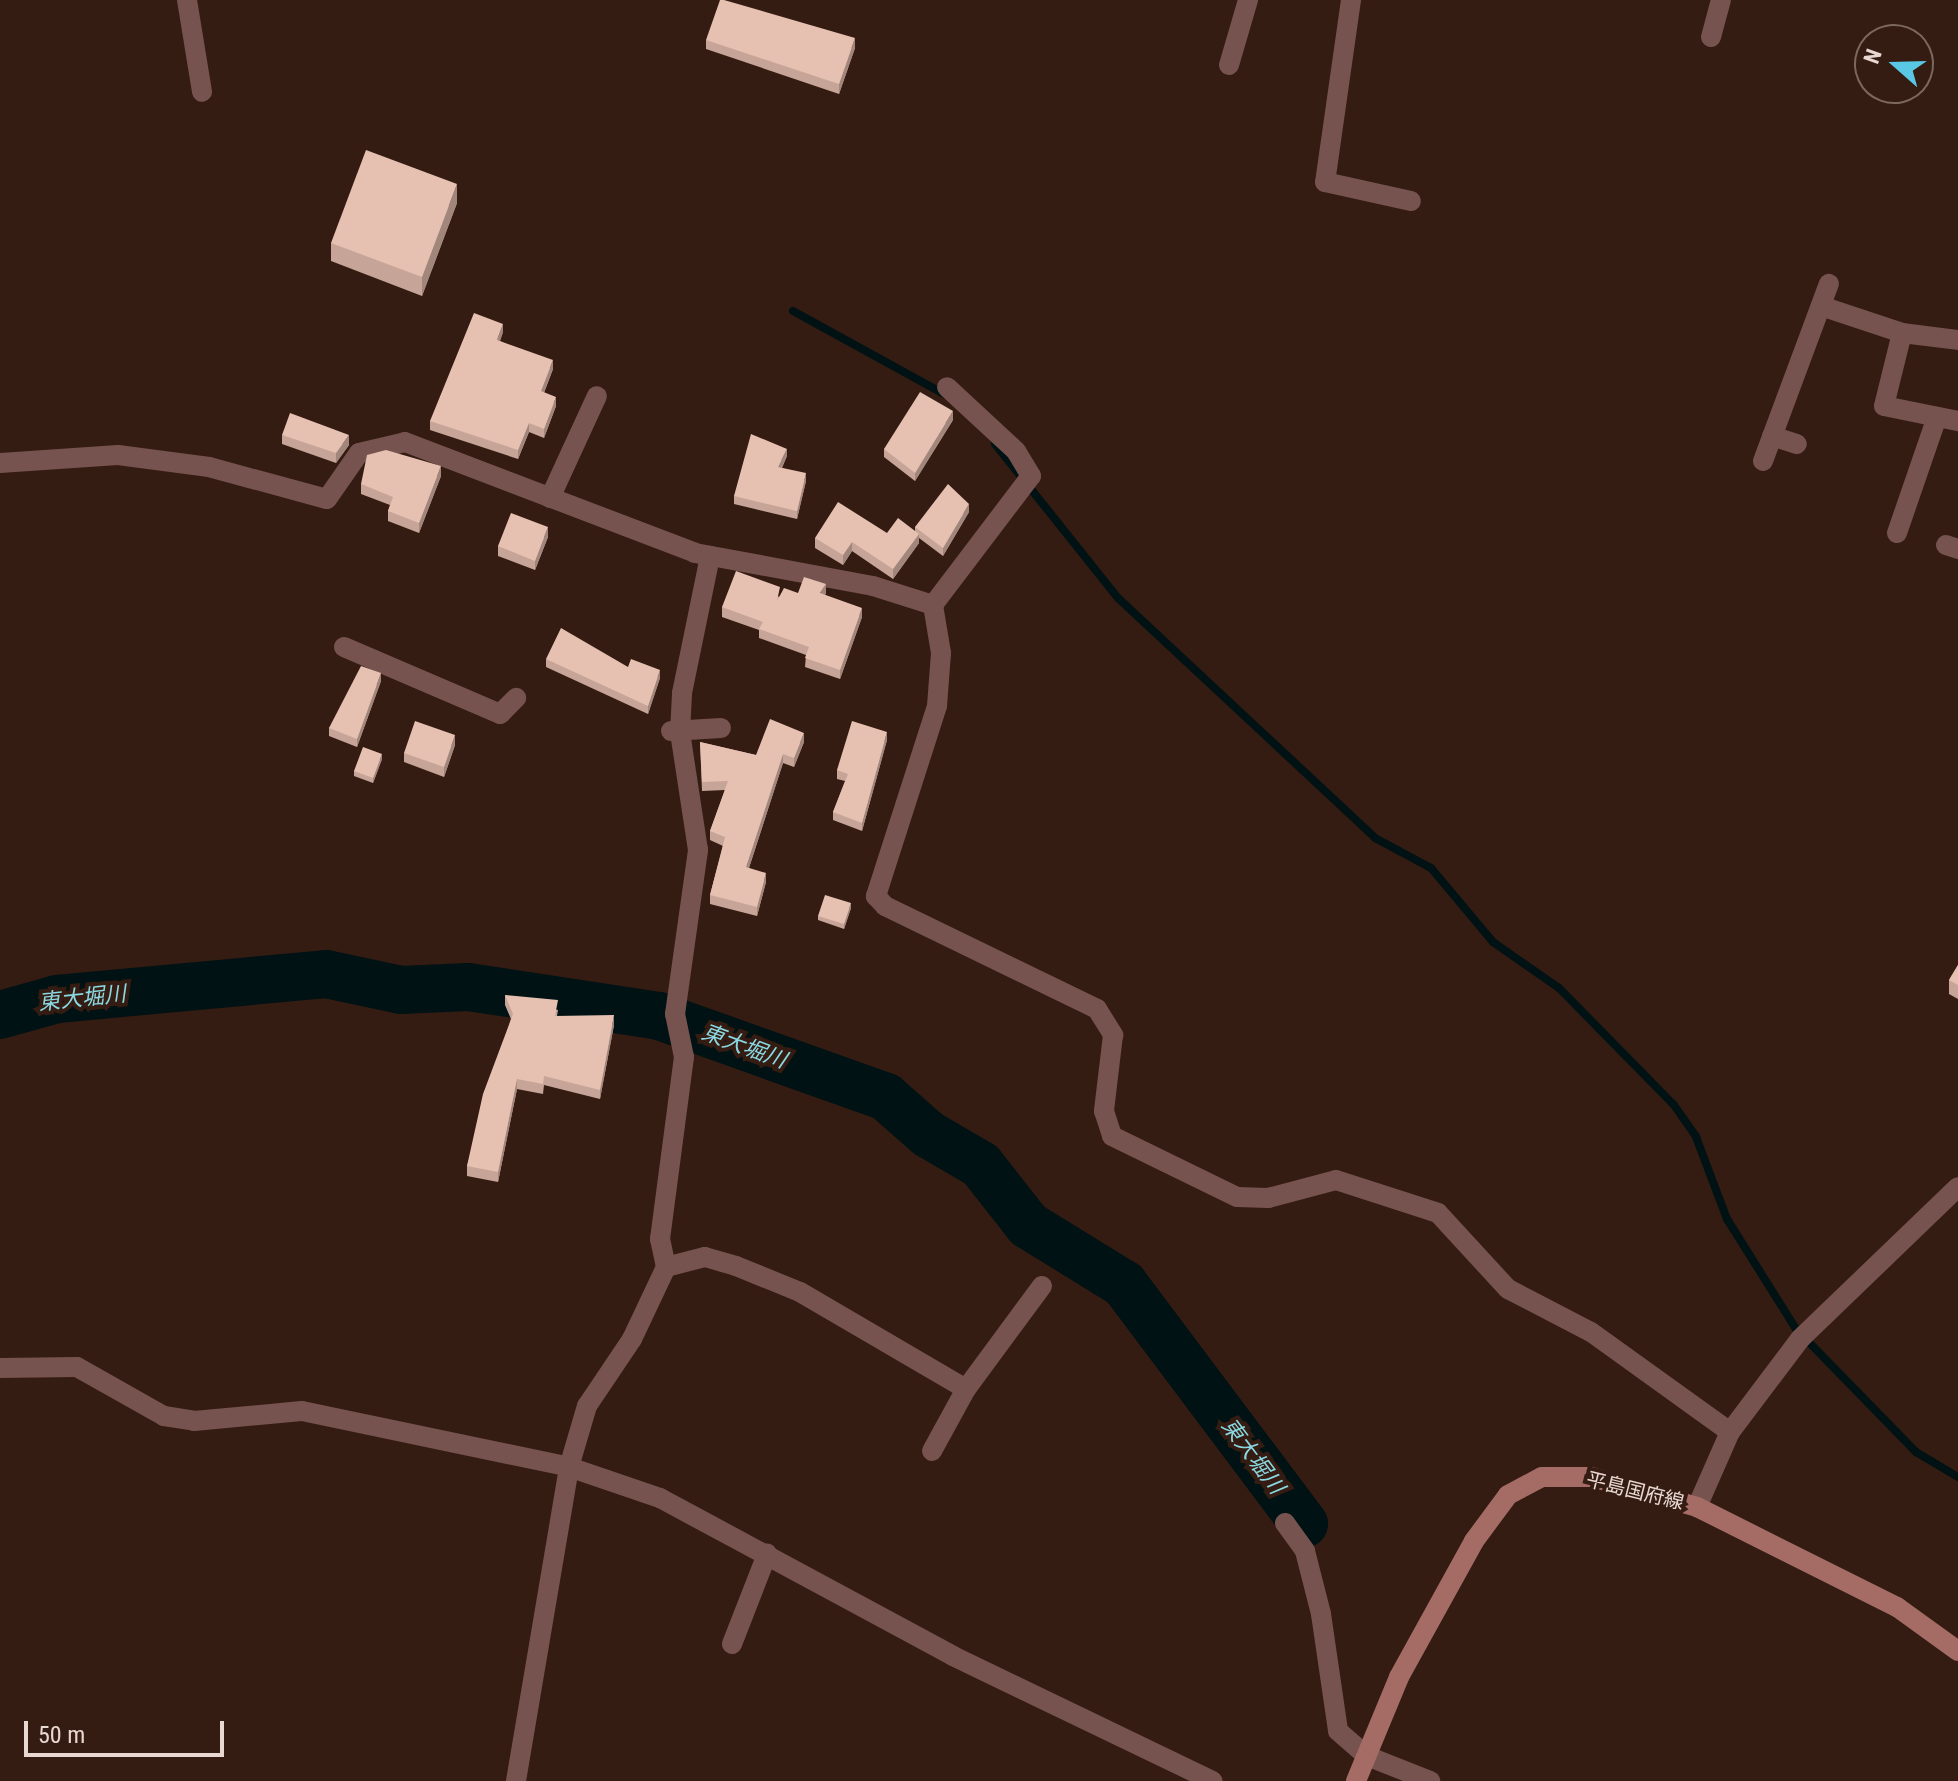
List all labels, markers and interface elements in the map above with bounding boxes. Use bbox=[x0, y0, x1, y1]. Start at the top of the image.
north arrow bbox=[1854, 24, 1934, 104]
text: N bbox=[1859, 46, 1887, 67]
water label: 東大堀川 bbox=[37, 980, 127, 1016]
water label: 東大堀川 bbox=[698, 1019, 790, 1073]
water label: 東大堀川 bbox=[1216, 1413, 1290, 1499]
street label: 平島国府線 bbox=[1584, 1467, 1686, 1515]
scale bar bbox=[28, 1705, 228, 1755]
text: 50 m bbox=[38, 1721, 85, 1749]

